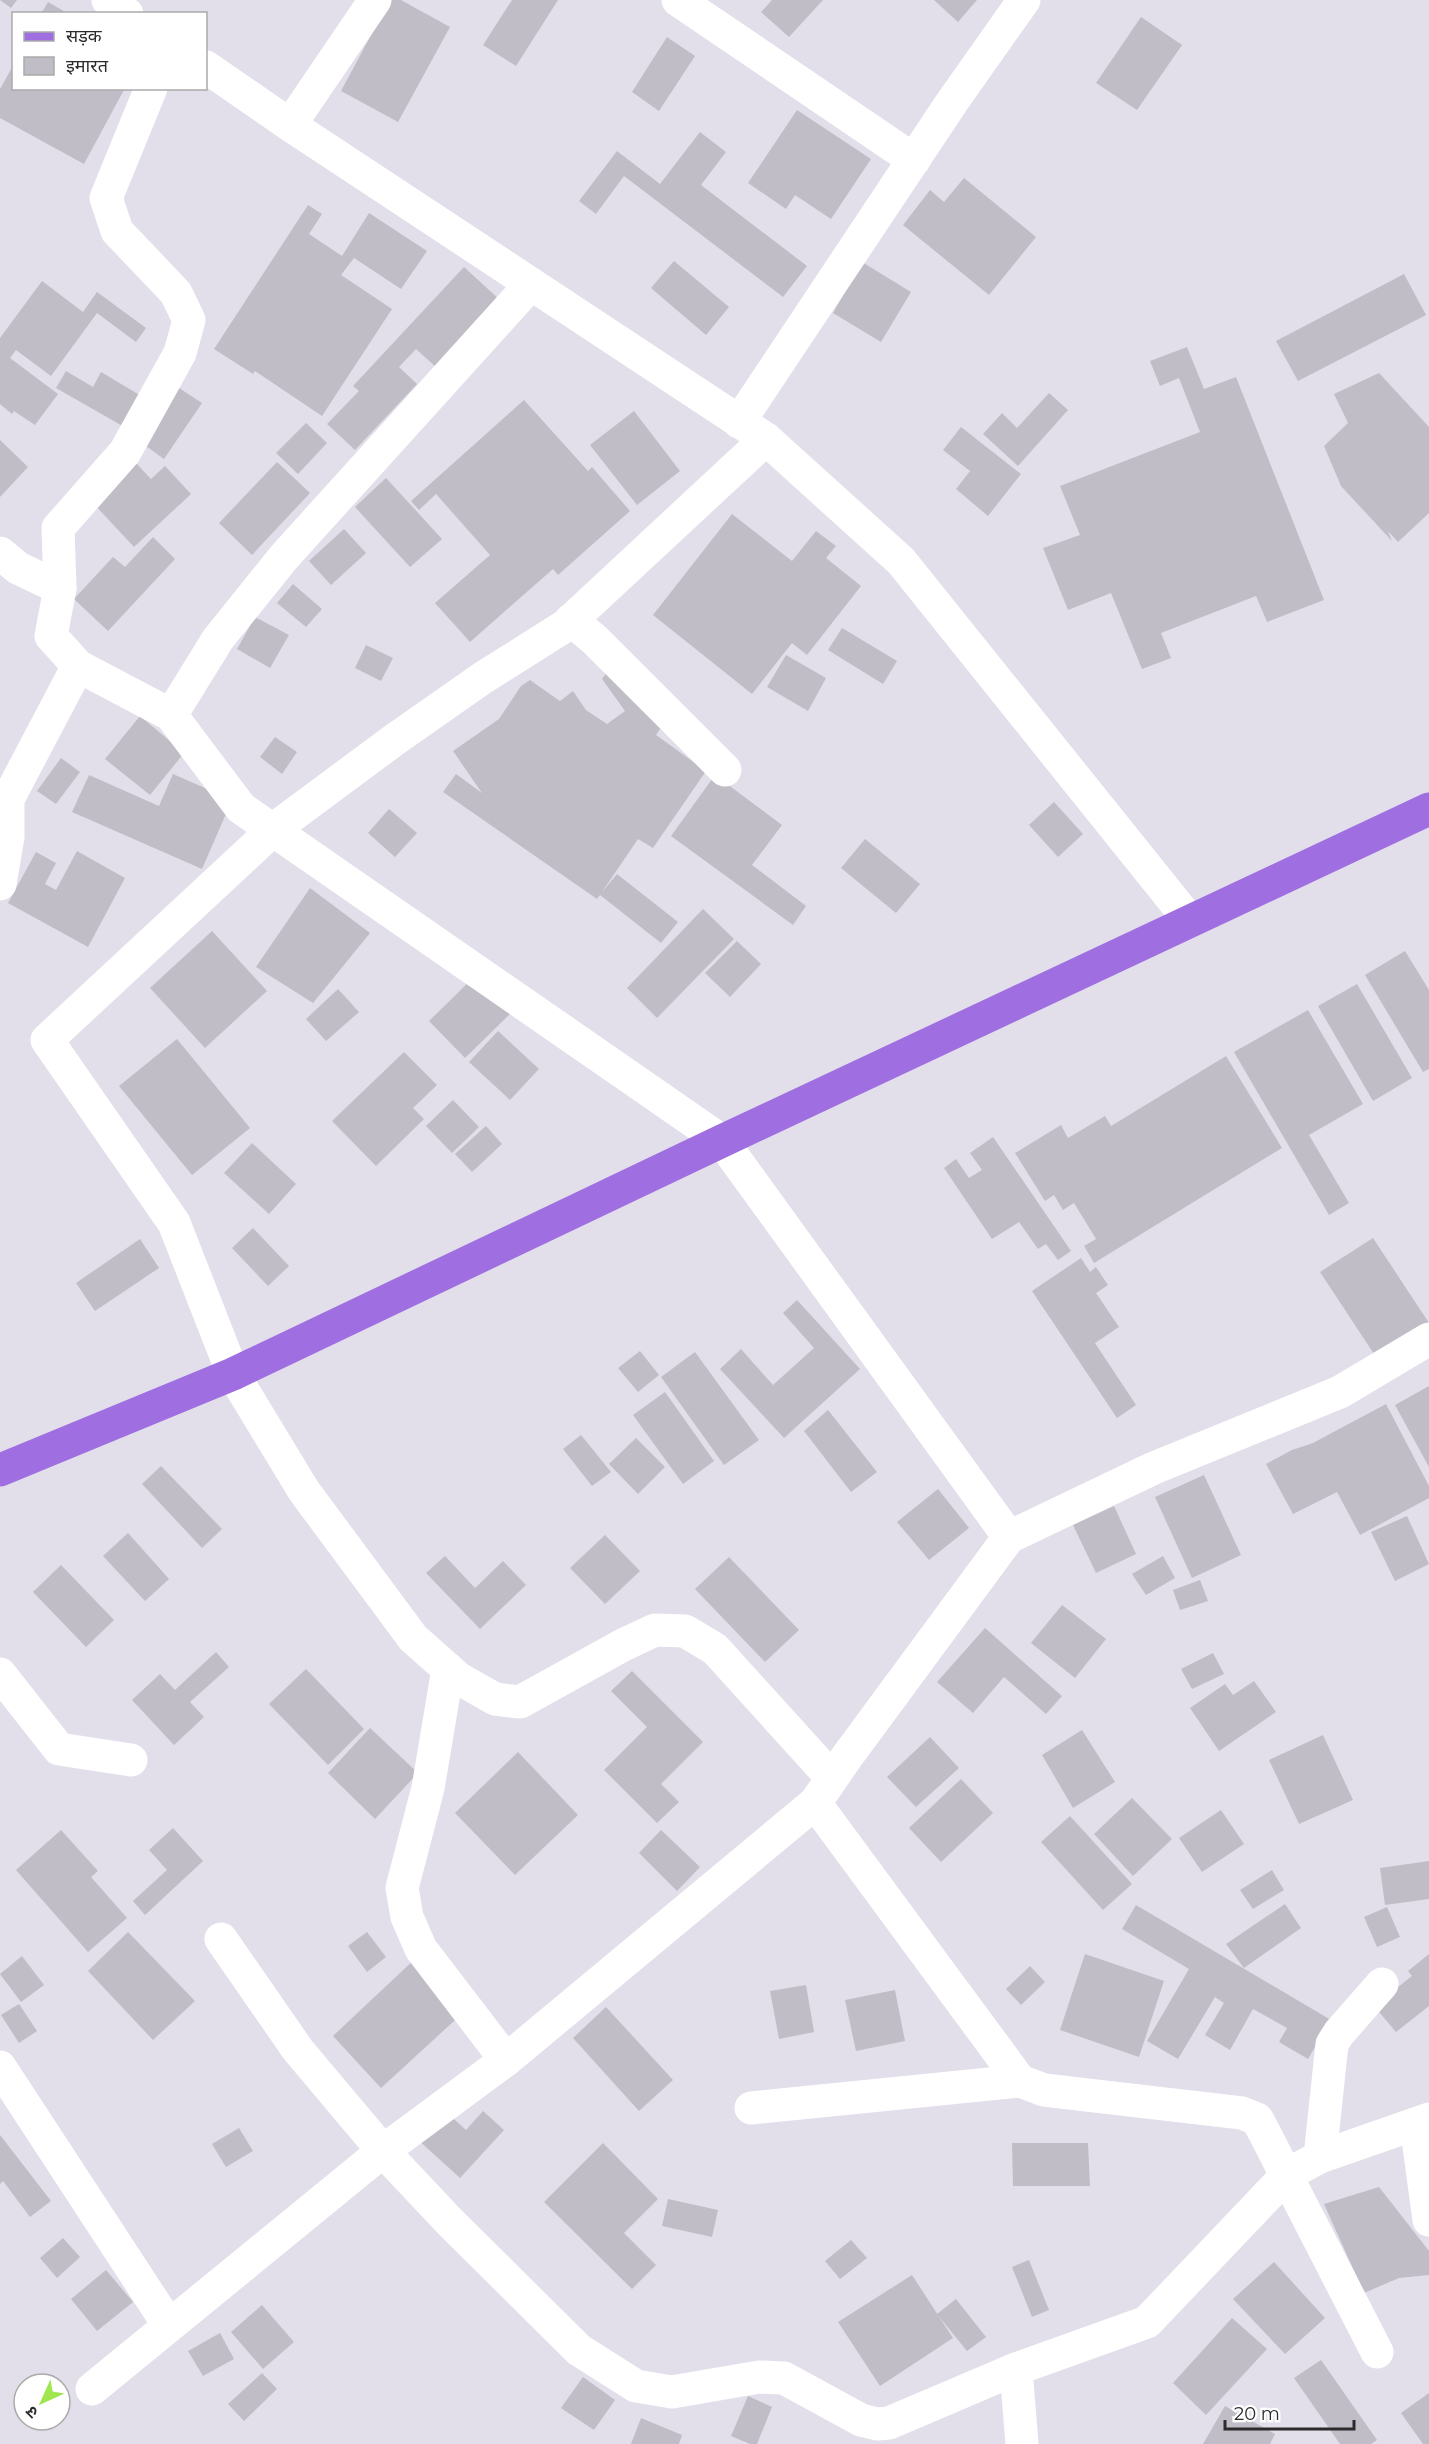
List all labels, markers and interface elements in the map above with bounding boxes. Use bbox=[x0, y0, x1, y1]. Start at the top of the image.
legend bbox=[12, 12, 207, 90]
text: सड़क bbox=[66, 25, 103, 47]
text: इमारत bbox=[66, 55, 109, 77]
north arrow bbox=[12, 2372, 72, 2432]
scale bar bbox=[1225, 2393, 1354, 2431]
text: उ bbox=[21, 2402, 42, 2422]
text: 20 m bbox=[1234, 2403, 1280, 2425]

